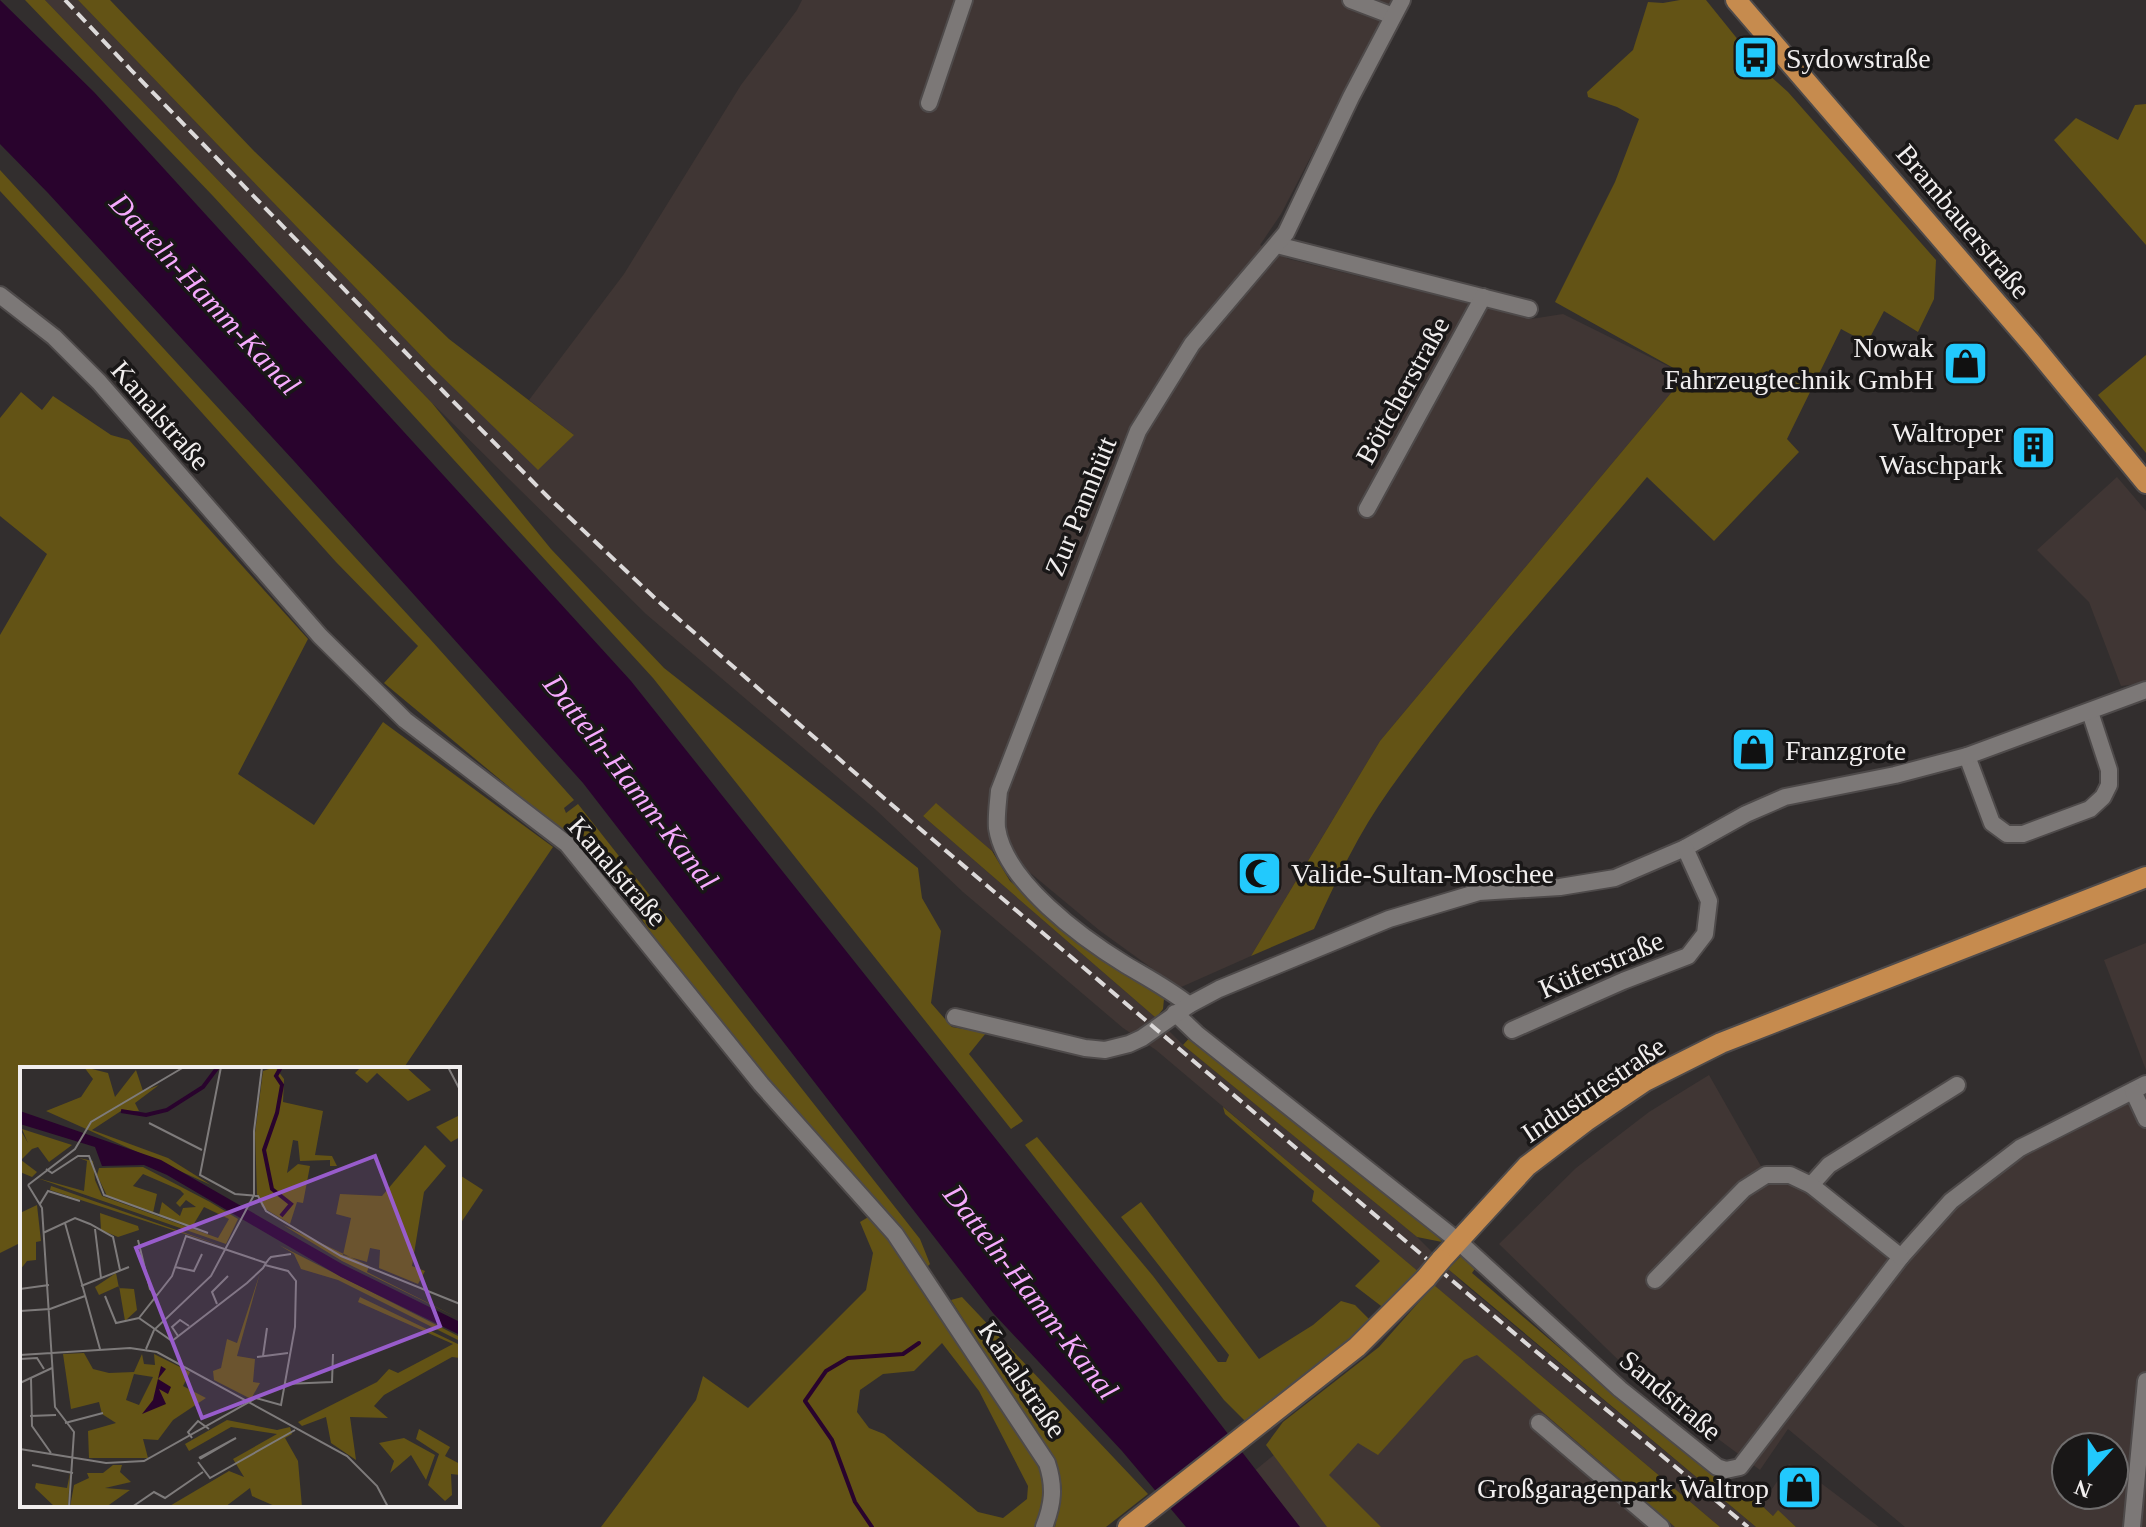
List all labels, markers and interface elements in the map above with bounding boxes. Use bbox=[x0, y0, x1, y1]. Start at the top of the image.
bus stop icon: Sydowstraße bbox=[1731, 34, 1779, 82]
place label: Sydowstraße bbox=[1786, 43, 1931, 74]
street label: Brambauerstraße bbox=[1890, 138, 2037, 305]
water label: Datteln-Hamm-Kanal bbox=[103, 185, 307, 401]
street label: Böttcherstraße bbox=[1349, 311, 1456, 469]
place label: Nowak Fahrzeugtechnik GmbH bbox=[1664, 332, 1934, 395]
shop icon: Nowak Fahrzeugtechnik GmbH bbox=[1941, 339, 1989, 387]
street label: Kanalstraße bbox=[105, 355, 216, 476]
place label: Waltroper Waschpark bbox=[1879, 417, 2004, 480]
building icon: Waltroper Waschpark bbox=[2010, 424, 2058, 472]
street label: Zur Pannhütt bbox=[1039, 432, 1122, 580]
water label: Datteln-Hamm-Kanal bbox=[537, 667, 725, 896]
shop icon: Franzgrote bbox=[1730, 726, 1778, 774]
place label: Franzgrote bbox=[1785, 735, 1906, 766]
street label: Kanalstraße bbox=[562, 811, 673, 932]
mosque icon: Valide-Sultan-Moschee bbox=[1236, 849, 1284, 897]
place label: Valide-Sultan-Moschee bbox=[1291, 858, 1554, 889]
street label: Küferstraße bbox=[1534, 924, 1668, 1005]
street label: Industriestraße bbox=[1516, 1030, 1671, 1149]
inset map bbox=[20, 1067, 460, 1507]
water label: Datteln-Hamm-Kanal bbox=[937, 1177, 1125, 1406]
street label: Kanalstraße bbox=[972, 1315, 1073, 1443]
street label: Sandstraße bbox=[1614, 1344, 1728, 1447]
north arrow bbox=[2050, 1431, 2130, 1511]
shop icon: Großgaragenpark Waltrop bbox=[1776, 1464, 1824, 1512]
place label: Großgaragenpark Waltrop bbox=[1477, 1473, 1769, 1504]
text: N bbox=[2071, 1475, 2095, 1504]

